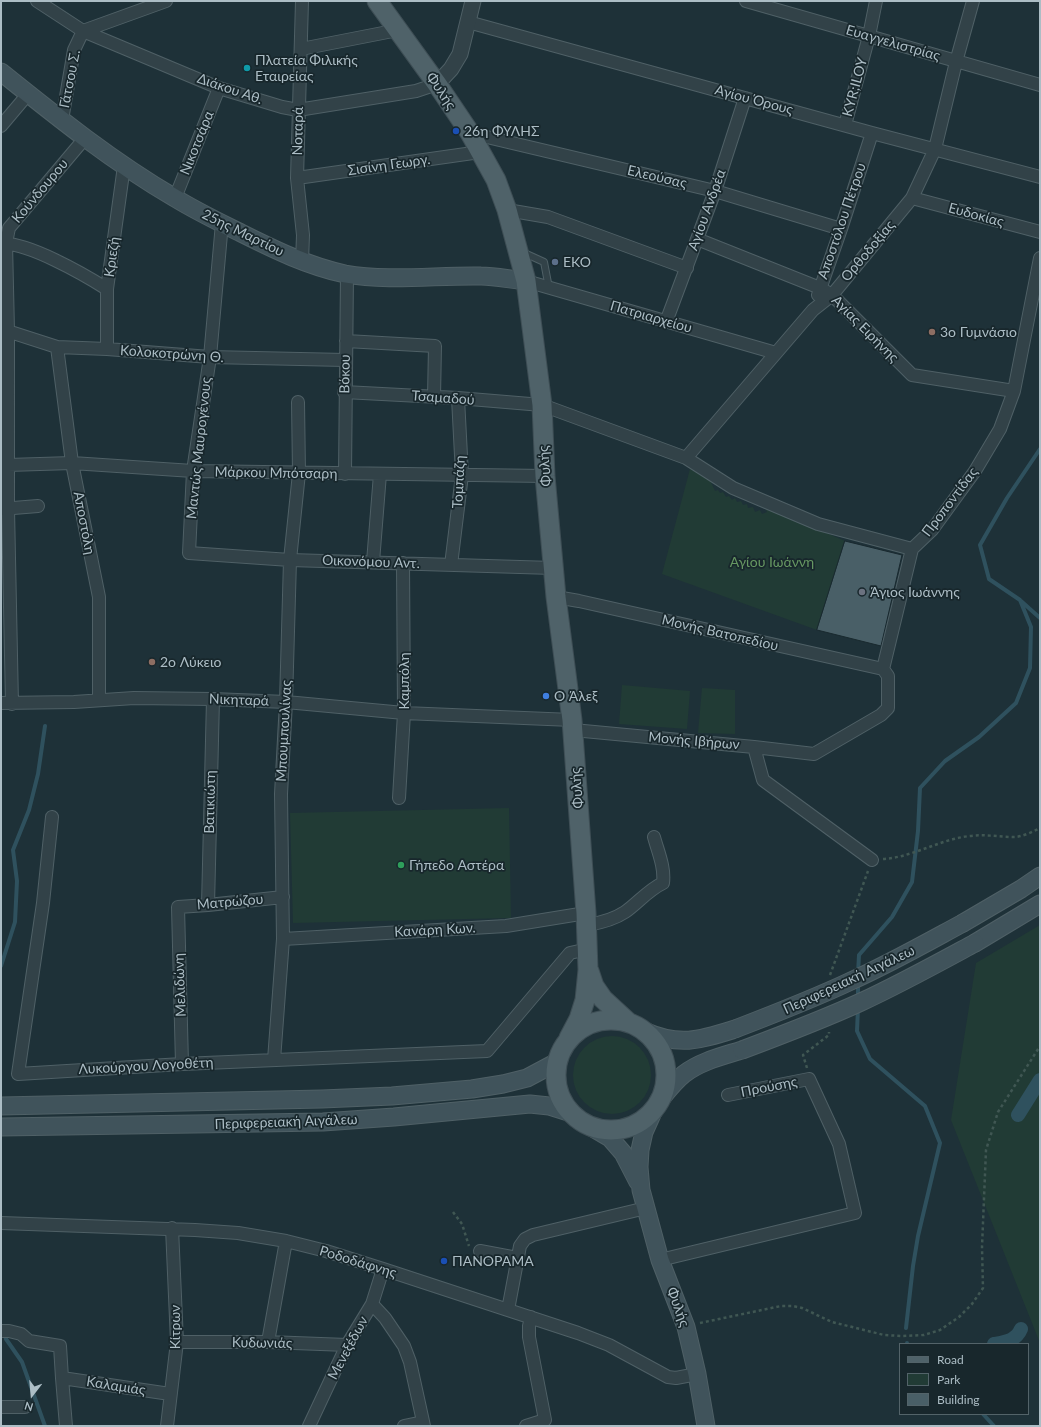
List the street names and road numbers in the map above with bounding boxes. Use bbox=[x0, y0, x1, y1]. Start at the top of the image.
street label: Ευαγγελιστρίας bbox=[844, 22, 942, 64]
street label: Γάτσου Σ. bbox=[56, 48, 84, 110]
street label: KYR;ILOY bbox=[839, 56, 871, 118]
street label: Φυλής bbox=[423, 69, 459, 113]
street label: Διάκου Αθ. bbox=[195, 70, 265, 108]
street label: Αγίου Όρους bbox=[713, 81, 795, 119]
street label: Νοταρά bbox=[289, 106, 307, 156]
street label: Νικοτσάρα bbox=[177, 108, 217, 178]
street label: Σισίνη Γεωργ. bbox=[347, 151, 431, 179]
street label: Κούνδουρου bbox=[8, 156, 72, 226]
street label: Αποστόλου Πέτρου bbox=[814, 161, 870, 281]
street label: Ελεούσας bbox=[626, 162, 688, 192]
street label: Αγίου Ανδρέα bbox=[685, 167, 729, 253]
street label: Ευδοκίας bbox=[946, 200, 1006, 230]
street label: 25ης Μαρτίου bbox=[199, 206, 287, 260]
street label: Ορθοδοξίας bbox=[838, 217, 898, 285]
street label: Κριεζή bbox=[101, 236, 123, 278]
street label: Αγίας Ειρήνης bbox=[828, 292, 902, 366]
street label: Πατριαρχείου bbox=[608, 297, 694, 337]
street label: Κολοκοτρώνη Θ. bbox=[120, 342, 224, 366]
street label: Βόκου bbox=[336, 354, 354, 394]
street label: Μαντώς Μαυρογένους bbox=[183, 376, 215, 520]
street label: Τσαμαδού bbox=[411, 387, 475, 409]
street label: Φυλής bbox=[535, 445, 555, 487]
street label: Τομπάζη bbox=[449, 455, 469, 509]
street label: Μάρκου Μπότσαρη bbox=[214, 464, 338, 482]
street label: Προποντίδας bbox=[919, 464, 981, 540]
street label: Αποστόλη bbox=[70, 490, 98, 556]
street label: Οικονόμου Αντ. bbox=[322, 552, 420, 572]
street label: Μονής Βατοπεδίου bbox=[660, 611, 780, 655]
street label: Καμπόλη bbox=[396, 652, 412, 710]
street label: Μπουμπουλίνας bbox=[273, 680, 295, 782]
street label: Νικηταρά bbox=[209, 691, 269, 709]
street label: Μονής Ιβήρων bbox=[648, 729, 740, 753]
street label: Φυλής bbox=[567, 767, 587, 809]
street label: Βατικιώτη bbox=[201, 770, 219, 834]
street label: Ματρώζου bbox=[196, 891, 264, 913]
street label: Κανάρη Κων. bbox=[394, 919, 476, 941]
street label: Περιφερειακή Αιγάλεω bbox=[781, 942, 917, 1018]
street label: Μελιδώνη bbox=[170, 953, 190, 1017]
street label: Λυκούργου Λογοθέτη bbox=[78, 1054, 214, 1078]
street label: Προύσης bbox=[739, 1073, 799, 1101]
street label: Περιφερειακή Αιγάλεω bbox=[214, 1111, 358, 1133]
street label: Ροδοδάφνης bbox=[317, 1242, 399, 1282]
street label: Φυλής bbox=[663, 1285, 693, 1329]
street label: Κίτρων bbox=[167, 1305, 183, 1349]
street label: Μενεξέδων bbox=[324, 1313, 372, 1383]
street label: Κυδωνιάς bbox=[232, 1334, 292, 1352]
street label: Καλαμιάς bbox=[85, 1373, 147, 1399]

